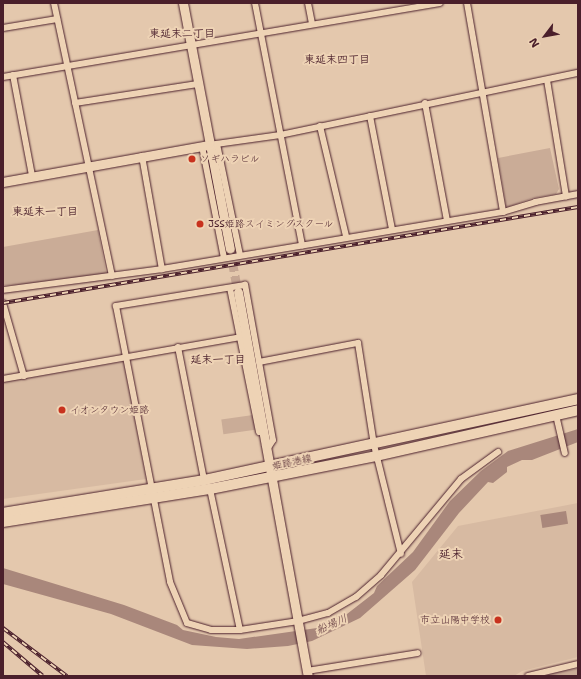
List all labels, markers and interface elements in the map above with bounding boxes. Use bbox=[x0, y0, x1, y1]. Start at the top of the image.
north arrow bbox=[525, 16, 565, 56]
district label: 東延末二丁目 bbox=[149, 27, 215, 41]
text: N bbox=[526, 35, 543, 50]
district label: 東延末四丁目 bbox=[304, 53, 370, 67]
place label: ソギハラビル bbox=[200, 153, 260, 165]
marker: ソギハラビル bbox=[187, 154, 197, 164]
district label: 東延末一丁目 bbox=[12, 205, 78, 219]
place label: JSS姫路スイミングスクール bbox=[208, 218, 335, 230]
marker: JSS姫路スイミングスクール bbox=[195, 219, 205, 229]
district label: 延末一丁目 bbox=[191, 353, 245, 367]
place label: イオンタウン姫路 bbox=[70, 404, 150, 416]
marker: イオンタウン姫路 bbox=[57, 405, 67, 415]
street label: 姫路港線 bbox=[271, 452, 313, 472]
district label: 延末 bbox=[439, 548, 463, 562]
water label: 船場川 bbox=[314, 612, 350, 638]
place label: 市立山陽中学校 bbox=[420, 614, 490, 626]
marker: 市立山陽中学校 bbox=[493, 615, 503, 625]

